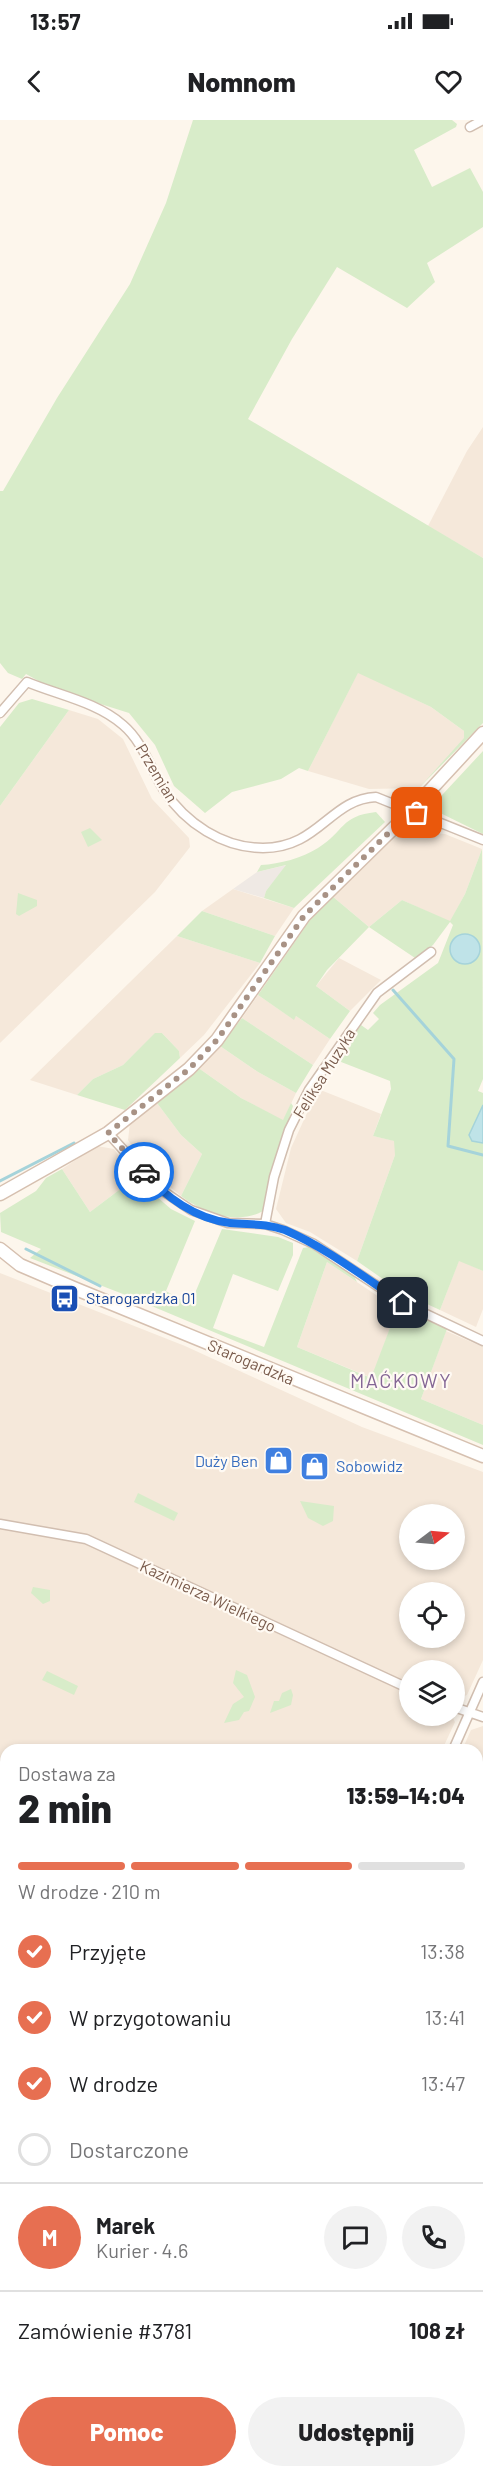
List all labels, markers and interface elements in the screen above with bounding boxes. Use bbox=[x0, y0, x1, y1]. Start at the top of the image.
text: 13:57 bbox=[30, 8, 80, 34]
icon: back bbox=[18, 65, 51, 98]
text: Nomnom bbox=[187, 65, 296, 97]
icon: heart bbox=[432, 65, 465, 98]
street label: Przemian bbox=[133, 740, 182, 806]
pin bbox=[391, 787, 442, 838]
icon: bag bbox=[400, 796, 433, 829]
street label: Feliksa Muzyka bbox=[288, 1024, 359, 1121]
courier bbox=[114, 1142, 174, 1202]
icon: car bbox=[128, 1156, 161, 1189]
pin bbox=[377, 1277, 428, 1328]
bus stop icon: Starogardzka 01 bbox=[49, 1282, 81, 1314]
icon: home bbox=[386, 1286, 419, 1319]
place label: Starogardzka 01 bbox=[86, 1288, 196, 1307]
street label: Starogardzka bbox=[205, 1335, 297, 1388]
district label: MAĆKOWY bbox=[350, 1368, 452, 1392]
shop icon: Duży Ben bbox=[263, 1445, 295, 1477]
shop icon: Sobowidz bbox=[299, 1450, 331, 1482]
place label: Duży Ben bbox=[195, 1451, 258, 1470]
place label: Sobowidz bbox=[336, 1456, 403, 1475]
north arrow bbox=[399, 1504, 465, 1570]
map controls bbox=[399, 1504, 465, 1726]
street label: Kazimierza Wielkiego bbox=[137, 1556, 279, 1635]
button: locate bbox=[399, 1582, 465, 1648]
button: layers bbox=[399, 1660, 465, 1726]
text: Dostawa za bbox=[18, 1761, 116, 1785]
text: 13:59–14:04 bbox=[346, 1782, 465, 1808]
text: 2 min bbox=[18, 1784, 112, 1831]
text: W drodze · 210 m bbox=[18, 1879, 161, 1903]
icon: check bbox=[18, 1935, 51, 1968]
text: Przyjęte bbox=[69, 1938, 146, 1964]
text: 13:38 bbox=[420, 1939, 465, 1963]
icon: check bbox=[18, 2001, 51, 2034]
text: W przygotowaniu bbox=[69, 2004, 231, 2030]
text: 13:41 bbox=[425, 2005, 465, 2029]
icon: check bbox=[18, 2067, 51, 2100]
text: W drodze bbox=[69, 2070, 158, 2096]
text: 13:47 bbox=[421, 2071, 465, 2095]
text: Dostarczone bbox=[69, 2136, 189, 2162]
button: chat bbox=[324, 2206, 387, 2269]
button: phone bbox=[402, 2206, 465, 2269]
text: Marek bbox=[96, 2212, 155, 2238]
text: M bbox=[42, 2224, 57, 2250]
text: Kurier · 4.6 bbox=[96, 2238, 188, 2262]
text: Zamówienie #3781 bbox=[18, 2317, 192, 2343]
text: 108 zł bbox=[409, 2317, 465, 2343]
button: Pomoc bbox=[18, 2397, 236, 2466]
button: Udostępnij bbox=[248, 2397, 465, 2466]

